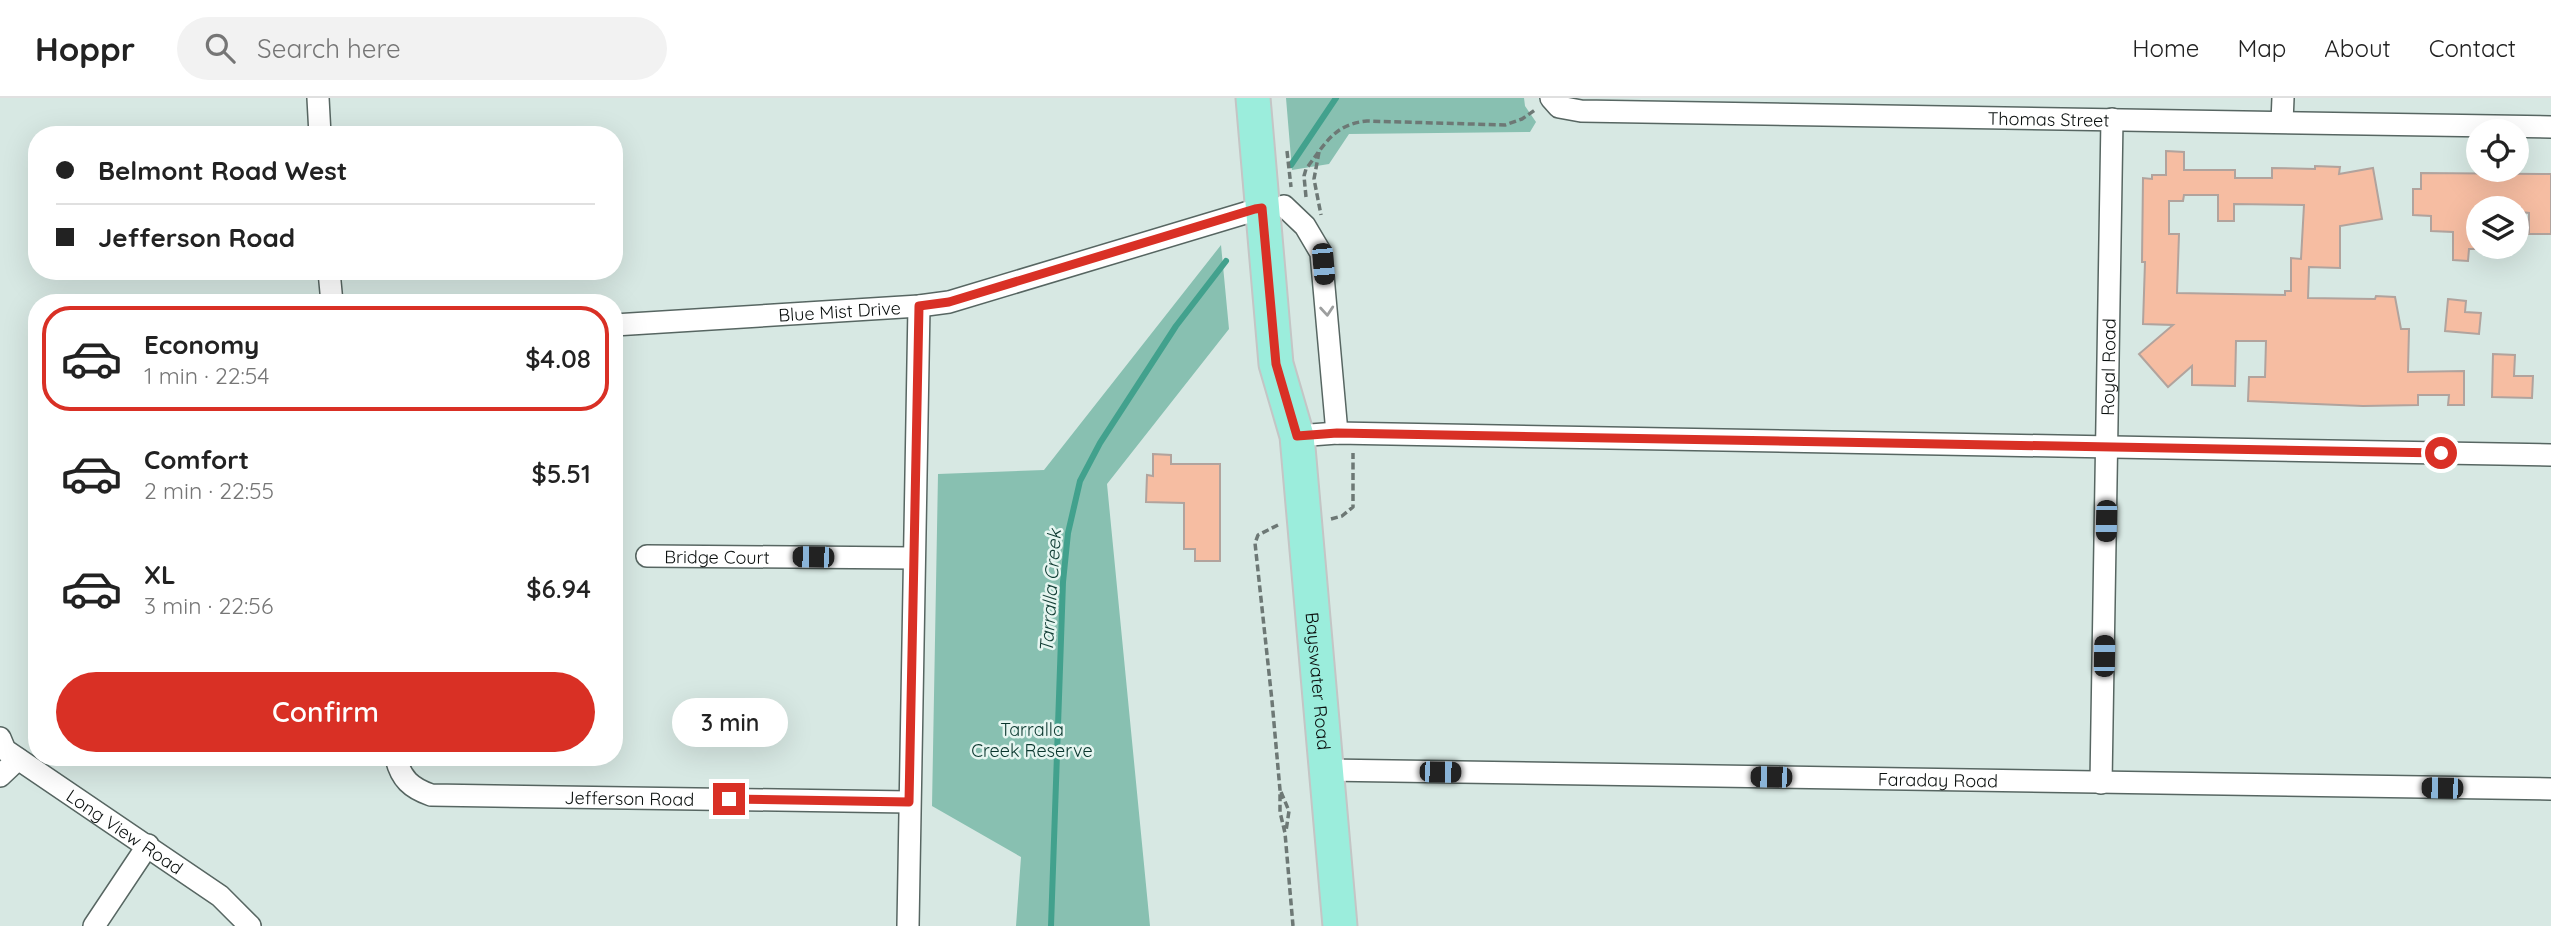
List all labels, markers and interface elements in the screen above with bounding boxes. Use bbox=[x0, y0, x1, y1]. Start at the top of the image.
search box bbox=[177, 17, 667, 80]
text: Hoppr bbox=[35, 28, 135, 69]
icon: search bbox=[201, 29, 239, 67]
text: Search here bbox=[257, 32, 401, 65]
text: Home bbox=[2132, 33, 2199, 63]
text: Map bbox=[2237, 33, 2286, 63]
text: About bbox=[2324, 33, 2391, 63]
text: Contact bbox=[2429, 33, 2516, 63]
street label: Thomas Street bbox=[1987, 106, 2110, 131]
map controls bbox=[2466, 119, 2529, 259]
button: locate bbox=[2466, 119, 2529, 182]
text: Belmont Road West bbox=[98, 154, 348, 187]
button: layers bbox=[2466, 196, 2529, 259]
text: Jefferson Road bbox=[98, 221, 295, 254]
car bbox=[1311, 242, 1336, 286]
street label: Blue Mist Drive bbox=[778, 296, 901, 326]
one-way arrow bbox=[1319, 306, 1334, 317]
street label: Royal Road bbox=[2096, 318, 2120, 416]
icon: car bbox=[60, 327, 123, 390]
text: Economy bbox=[144, 328, 259, 361]
text: $4.08 bbox=[525, 342, 591, 375]
text: 1 min · 22:54 bbox=[144, 361, 269, 390]
route start bbox=[2425, 437, 2457, 469]
icon: car bbox=[60, 442, 123, 505]
text: Comfort bbox=[144, 443, 249, 476]
text: $5.51 bbox=[531, 457, 591, 490]
text: 2 min · 22:55 bbox=[144, 476, 274, 505]
car bbox=[2096, 500, 2117, 542]
water label: Tarralla Creek bbox=[1034, 527, 1066, 653]
street label: Bridge Court bbox=[664, 545, 770, 568]
car bbox=[792, 546, 835, 568]
icon: car bbox=[60, 557, 123, 620]
text: XL bbox=[144, 558, 176, 591]
text: $6.94 bbox=[526, 572, 591, 605]
text: 3 min · 22:56 bbox=[144, 591, 273, 620]
street label: Bayswater Road bbox=[1301, 611, 1336, 751]
car bbox=[2094, 635, 2115, 677]
button: Confirm bbox=[56, 672, 595, 752]
callout: 3 min bbox=[671, 698, 787, 746]
text: 3 min bbox=[701, 708, 759, 737]
park label: Tarralla Creek Reserve bbox=[971, 718, 1093, 762]
car bbox=[1419, 761, 1462, 783]
car bbox=[1750, 766, 1793, 788]
street label: Faraday Road bbox=[1878, 767, 1998, 792]
car bbox=[2421, 777, 2464, 799]
route end bbox=[713, 783, 745, 815]
street label: Long View Road bbox=[62, 784, 188, 879]
street label: Jefferson Road bbox=[564, 785, 694, 810]

